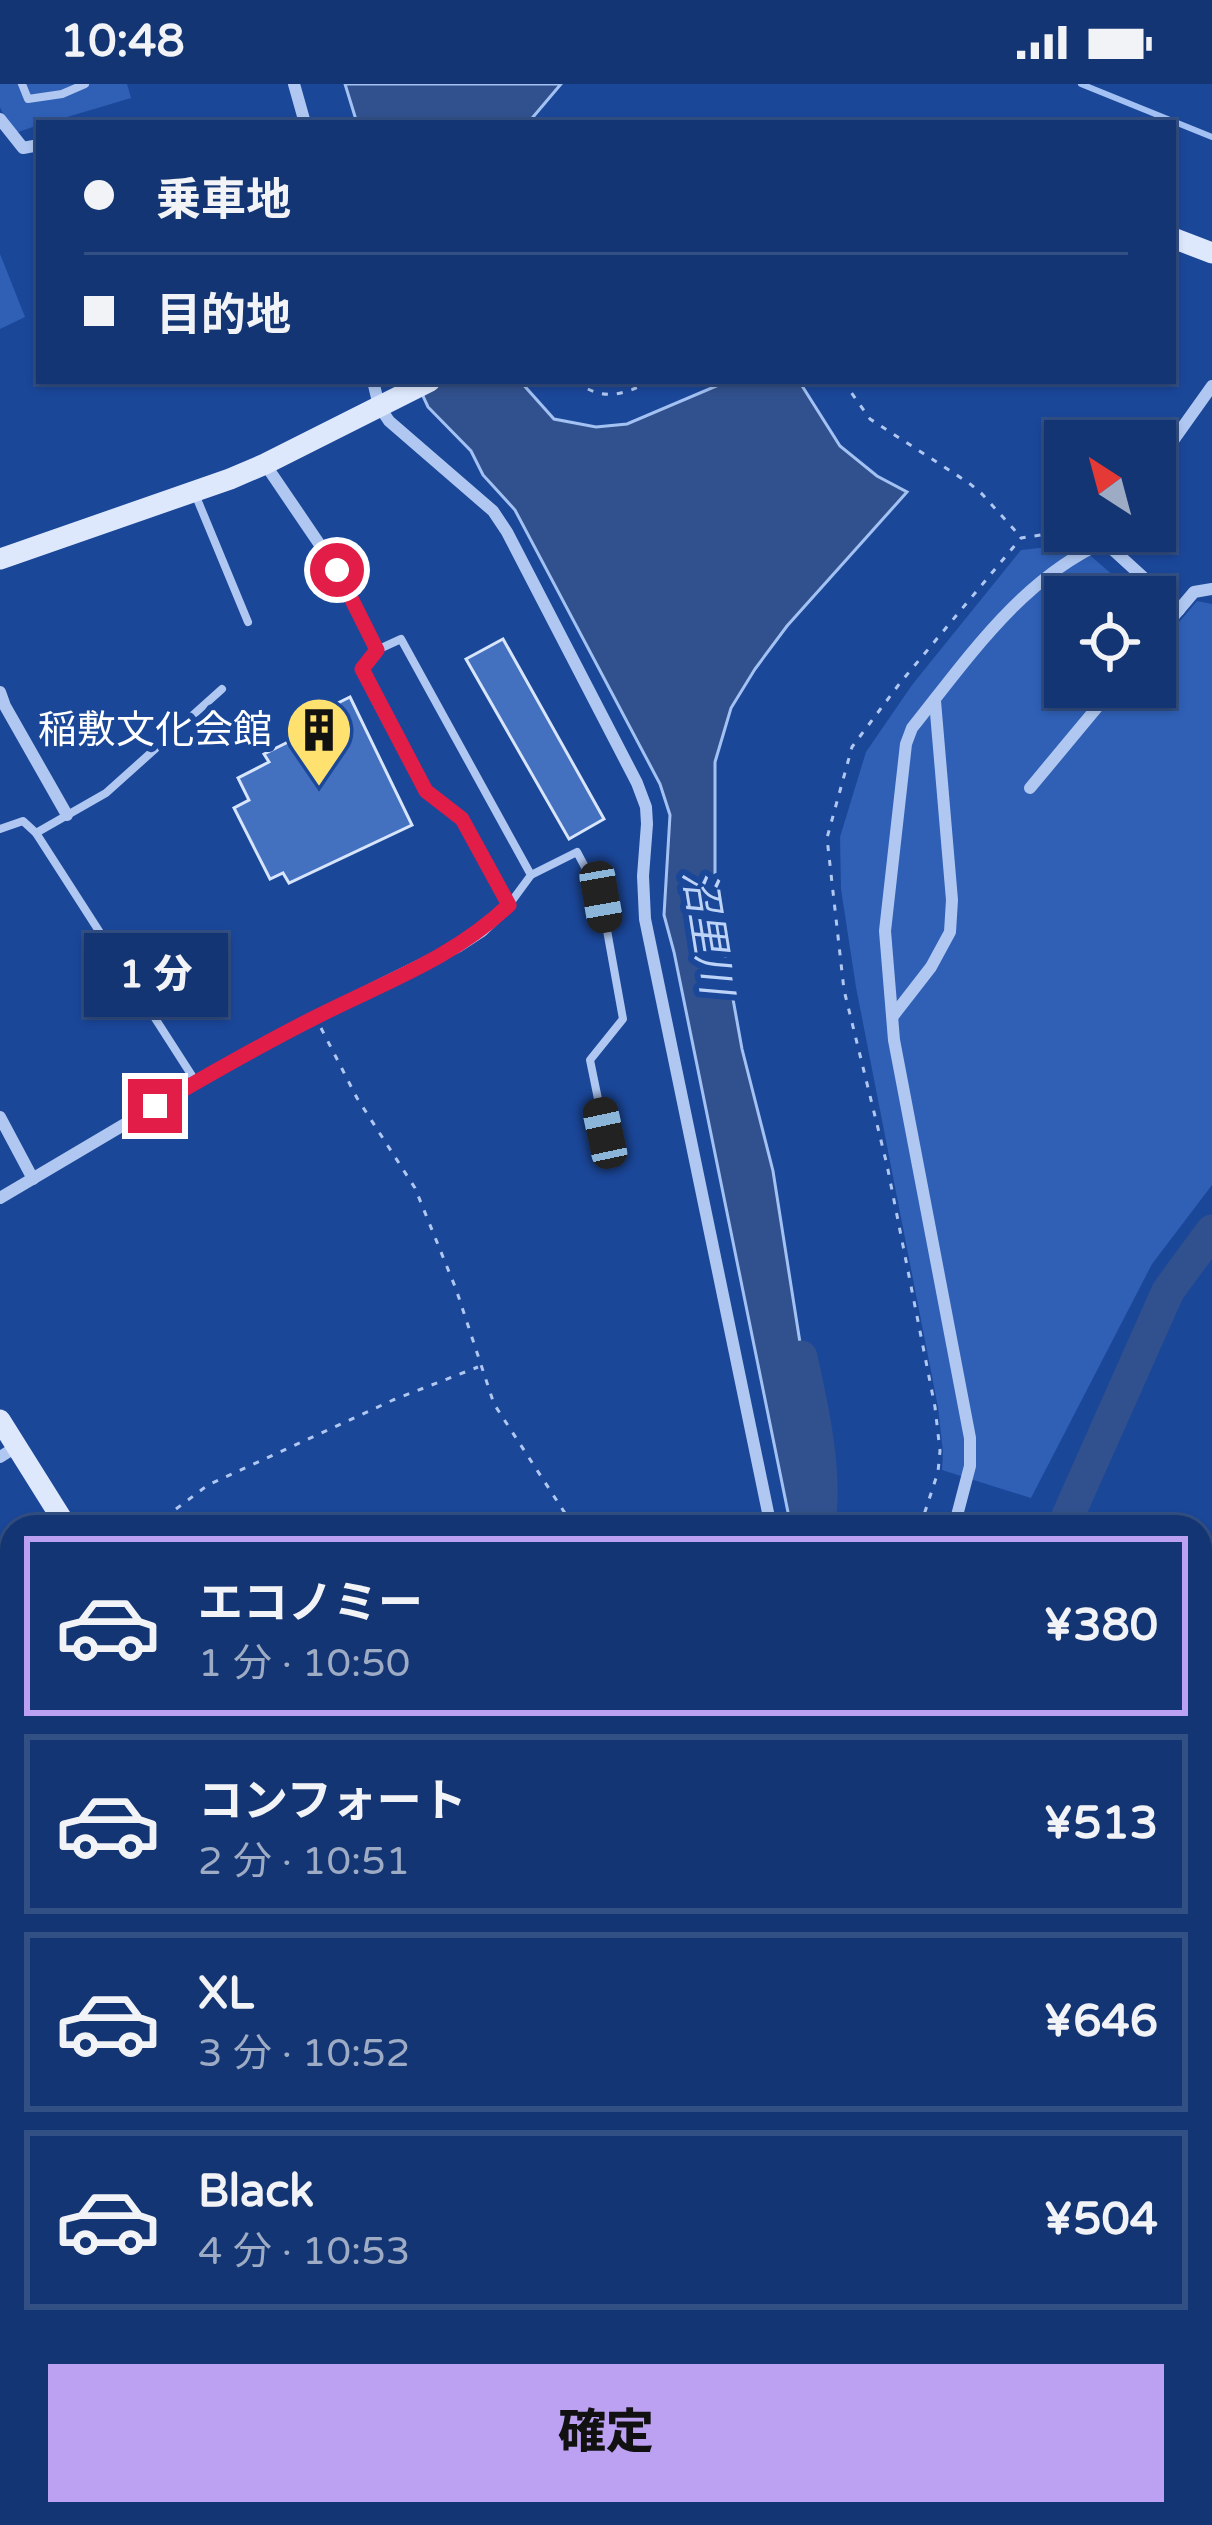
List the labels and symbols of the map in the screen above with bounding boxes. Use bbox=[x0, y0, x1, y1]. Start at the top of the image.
north arrow bbox=[1044, 420, 1176, 552]
route start bbox=[310, 543, 364, 597]
building icon: 稲敷文化会館 bbox=[284, 695, 354, 789]
place label: 稲敷文化会館 bbox=[38, 707, 272, 754]
car bbox=[577, 858, 625, 936]
water label: 沼里川 bbox=[672, 866, 743, 1002]
callout: 1 分 bbox=[83, 932, 227, 1016]
route end bbox=[128, 1079, 182, 1133]
car bbox=[580, 1094, 630, 1172]

